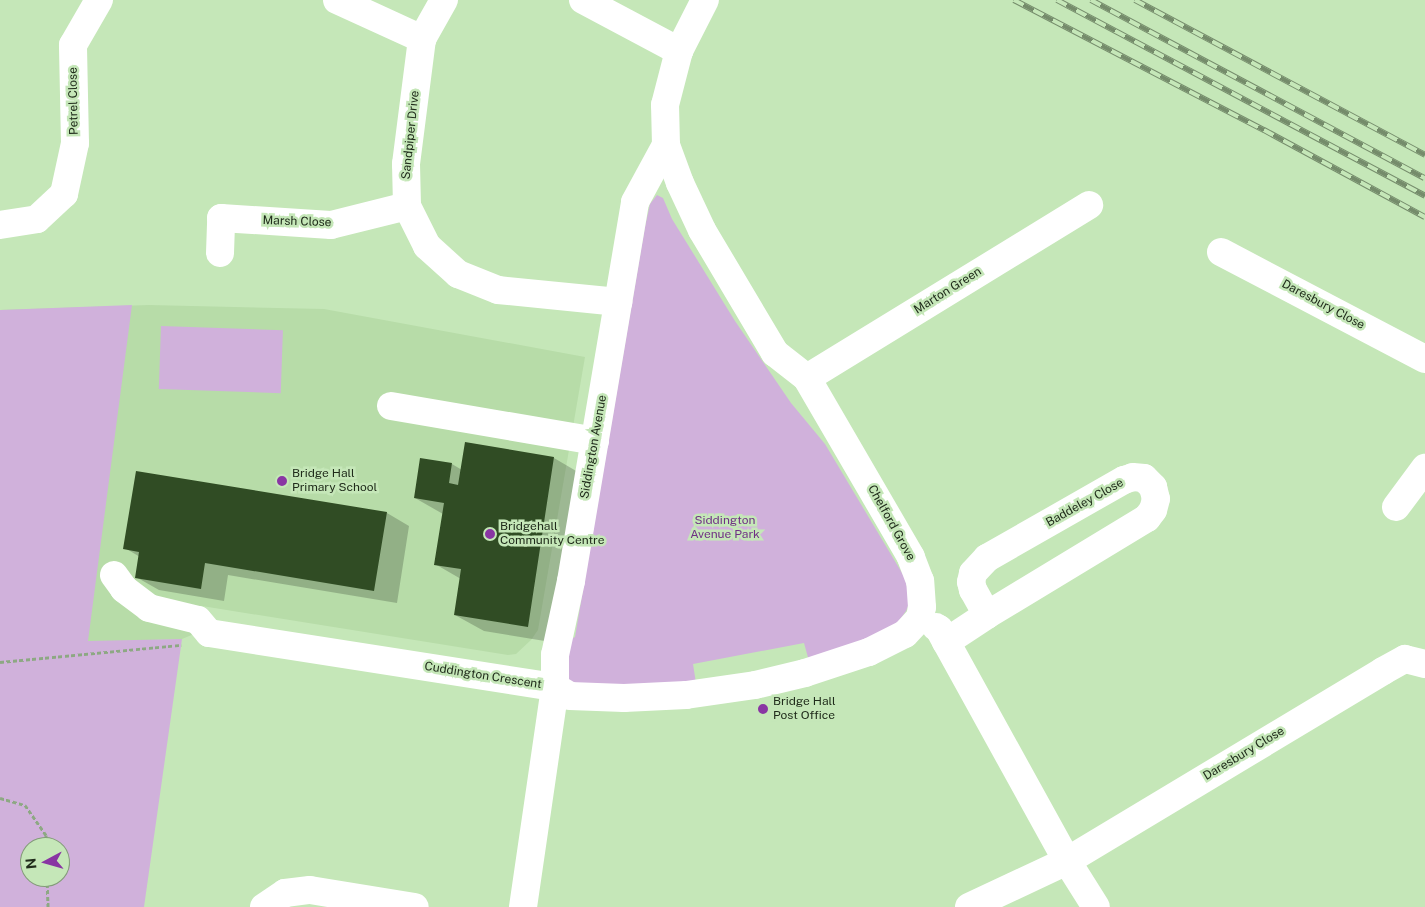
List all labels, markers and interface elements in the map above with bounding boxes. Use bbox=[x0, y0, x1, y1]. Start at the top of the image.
street label: Petrel Close bbox=[66, 67, 82, 135]
street label: Sandpiper Drive bbox=[399, 90, 423, 180]
street label: Marsh Close bbox=[262, 214, 332, 230]
street label: Marton Green bbox=[912, 265, 984, 317]
street label: Daresbury Close bbox=[1279, 277, 1367, 333]
street label: Siddington Avenue bbox=[578, 394, 610, 500]
place label: Bridge Hall Primary School bbox=[292, 467, 377, 495]
marker: Bridge Hall Primary School bbox=[276, 475, 288, 487]
street label: Baddeley Close bbox=[1044, 476, 1126, 530]
street label: Chelford Grove bbox=[864, 483, 918, 563]
park label: Siddington Avenue Park bbox=[690, 514, 760, 542]
place label: Bridgehall Community Centre bbox=[500, 520, 604, 548]
marker: Bridgehall Community Centre bbox=[484, 528, 496, 540]
street label: Cuddington Crescent bbox=[423, 660, 543, 692]
place label: Bridge Hall Post Office bbox=[773, 695, 836, 723]
marker: Bridge Hall Post Office bbox=[757, 703, 769, 715]
street label: Daresbury Close bbox=[1201, 724, 1287, 784]
north arrow bbox=[20, 837, 70, 887]
text: N bbox=[23, 857, 40, 870]

